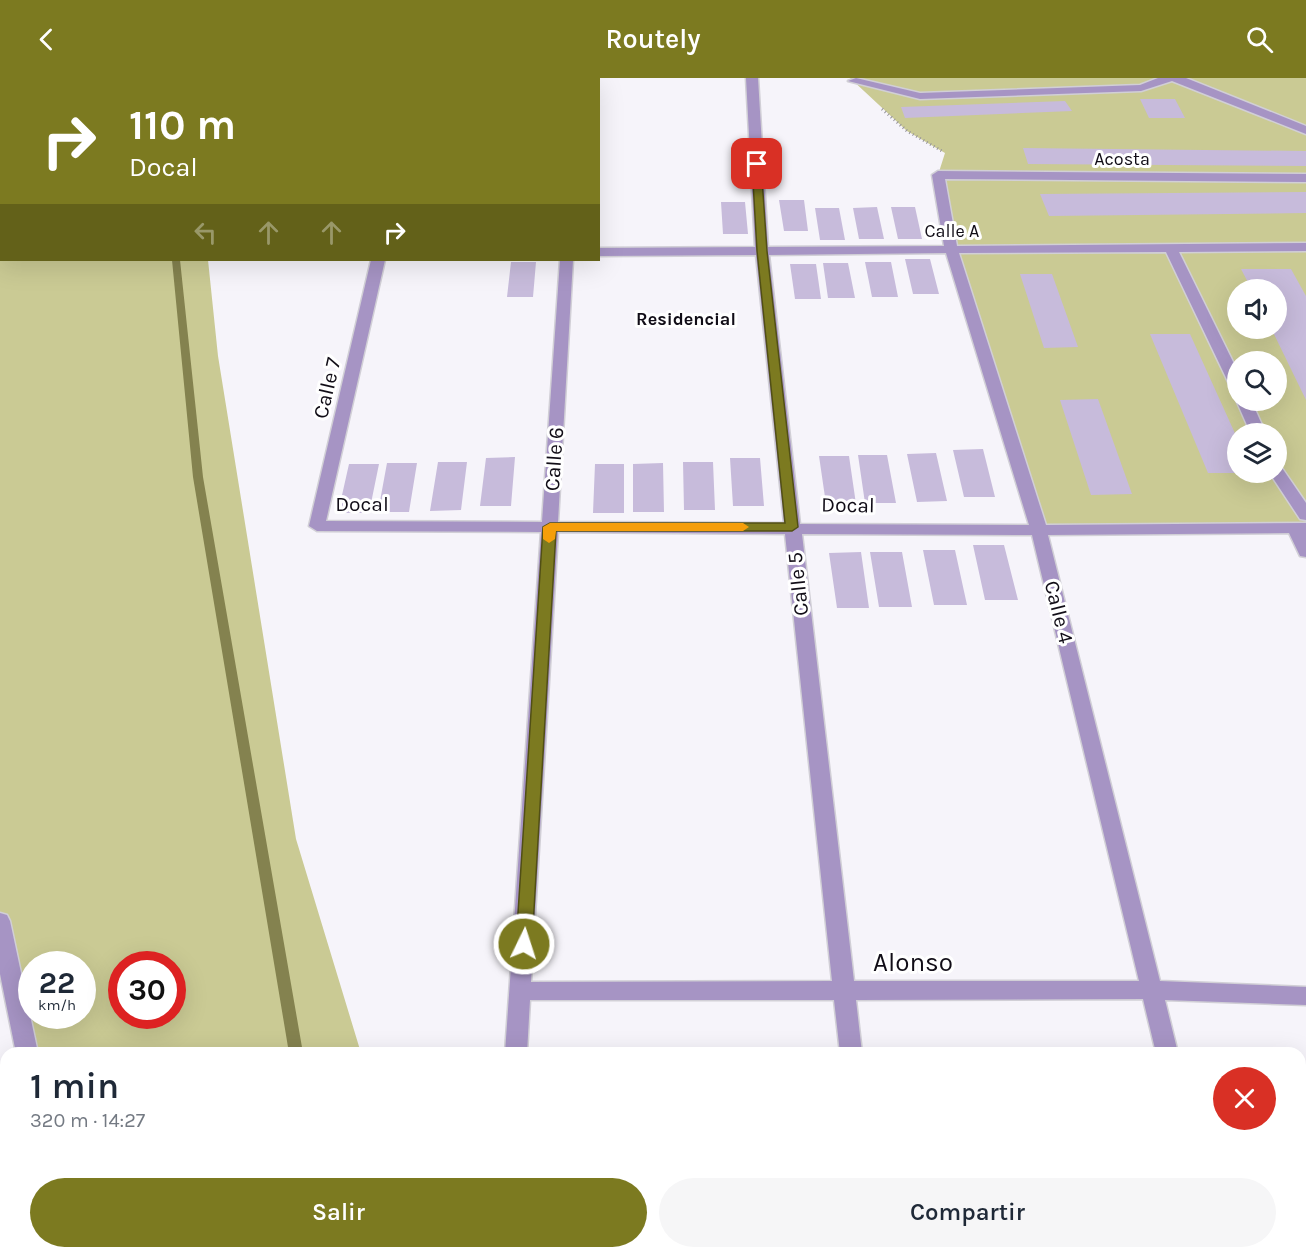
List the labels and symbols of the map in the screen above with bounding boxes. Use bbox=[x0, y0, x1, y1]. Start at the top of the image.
pin bbox=[731, 138, 782, 189]
street label: Acosta bbox=[1094, 148, 1150, 170]
street label: Calle A bbox=[925, 220, 979, 242]
district label: Residencial bbox=[636, 308, 736, 330]
street label: Calle 7 bbox=[308, 355, 346, 421]
street label: Calle 6 bbox=[540, 426, 568, 492]
street label: Docal bbox=[335, 492, 389, 516]
street label: Docal bbox=[821, 493, 875, 517]
street label: Calle 5 bbox=[783, 551, 813, 617]
street label: Calle 4 bbox=[1040, 578, 1078, 646]
position arrow bbox=[492, 912, 556, 976]
street label: Alonso bbox=[873, 947, 953, 978]
speed limit sign: 30 bbox=[108, 951, 186, 1029]

